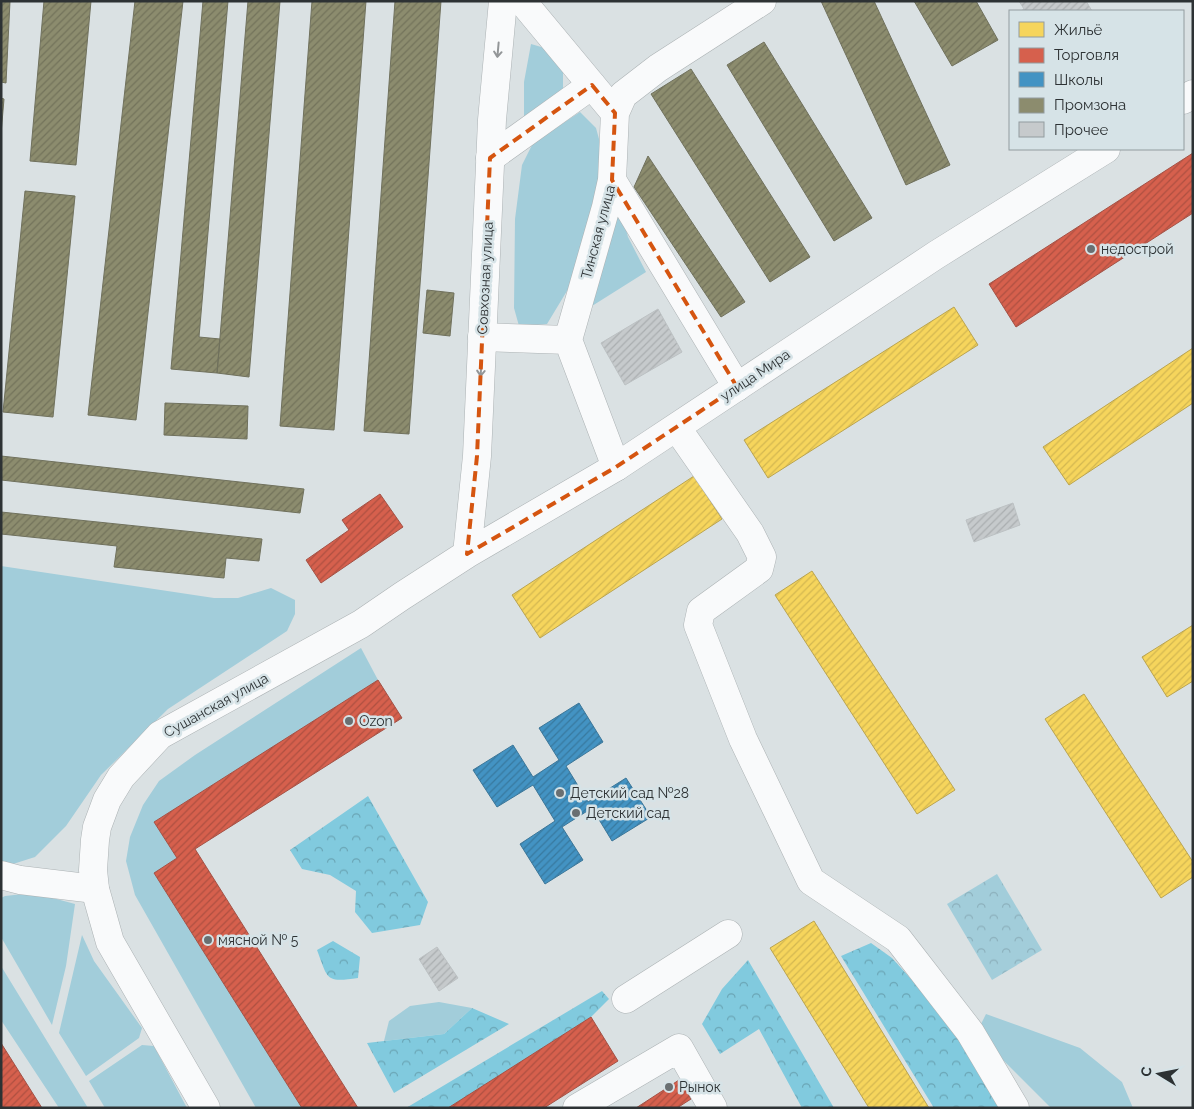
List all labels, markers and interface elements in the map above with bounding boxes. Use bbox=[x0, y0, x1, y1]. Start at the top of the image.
legend bbox=[1009, 10, 1184, 150]
text: Жильё bbox=[1054, 21, 1103, 39]
one-way arrow bbox=[494, 42, 503, 58]
text: Торговля bbox=[1054, 46, 1119, 64]
text: Школы bbox=[1054, 71, 1103, 89]
text: Промзона bbox=[1054, 96, 1126, 114]
text: Прочее bbox=[1054, 121, 1108, 139]
street label: Тинская улица bbox=[578, 183, 618, 281]
street label: Совхозная улица bbox=[474, 221, 496, 335]
place label: недострой bbox=[1101, 241, 1173, 257]
marker: недострой bbox=[1085, 243, 1097, 255]
street label: улица Мира bbox=[717, 346, 793, 404]
one-way arrow bbox=[476, 361, 486, 377]
street label: Сушанская улица bbox=[161, 670, 271, 740]
place label: Ozon bbox=[359, 713, 393, 729]
marker: Ozon bbox=[343, 715, 355, 727]
place label: Детский сад №28 bbox=[570, 785, 689, 801]
marker: Детский сад №28 bbox=[554, 787, 566, 799]
place label: Детский сад bbox=[586, 805, 670, 821]
marker: Детский сад bbox=[570, 807, 582, 819]
place label: мясной № 5 bbox=[218, 932, 299, 948]
marker: мясной № 5 bbox=[202, 934, 214, 946]
north arrow bbox=[1134, 1049, 1184, 1099]
text: С bbox=[1137, 1065, 1155, 1078]
place label: Рынок bbox=[679, 1079, 721, 1095]
marker: Рынок bbox=[663, 1081, 675, 1093]

